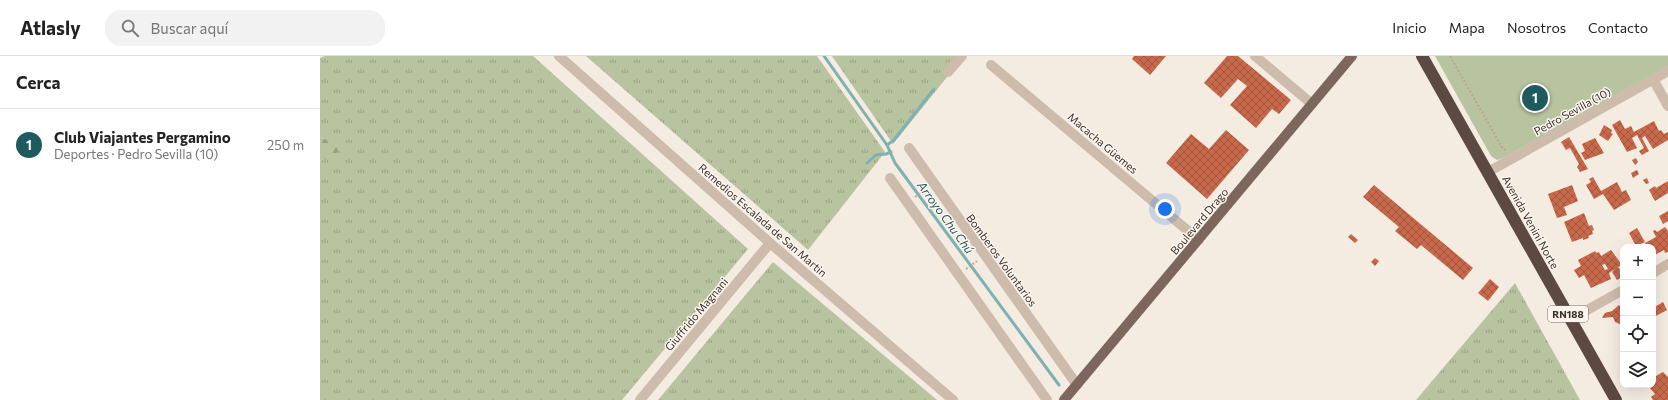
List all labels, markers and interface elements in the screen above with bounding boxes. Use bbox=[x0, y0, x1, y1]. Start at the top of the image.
search box bbox=[105, 10, 385, 46]
text: Atlasly bbox=[20, 16, 81, 39]
icon: search bbox=[119, 17, 141, 39]
text: Buscar aquí bbox=[151, 19, 228, 37]
text: Inicio bbox=[1392, 19, 1427, 36]
text: Mapa bbox=[1449, 19, 1485, 36]
text: Nosotros bbox=[1507, 19, 1566, 36]
text: Contacto bbox=[1588, 19, 1648, 36]
text: Cerca bbox=[16, 72, 61, 93]
pin: 1 bbox=[1522, 83, 1548, 113]
street label: Pedro Sevilla (10) bbox=[1531, 84, 1613, 138]
street label: Macacha Güemes bbox=[1065, 110, 1141, 176]
text: Club Viajantes Pergamino bbox=[54, 128, 231, 146]
text: 1 bbox=[26, 137, 32, 153]
text: 250 m bbox=[267, 137, 304, 153]
text: Deportes · Pedro Sevilla (10) bbox=[54, 146, 218, 162]
street label: Remedios Escalada de San Martin bbox=[696, 161, 830, 279]
street label: Avenida Venini Norte bbox=[1500, 173, 1562, 271]
water label: Arroyo Chu Chú bbox=[915, 177, 977, 256]
street label: Boulevard Drago bbox=[1167, 185, 1231, 257]
your location bbox=[1155, 199, 1175, 219]
street label: Bomberos Voluntarios bbox=[964, 211, 1040, 309]
map controls bbox=[1620, 244, 1656, 388]
button: + bbox=[1620, 244, 1656, 280]
street label: Giuffrido Magnani bbox=[662, 275, 730, 353]
button: − bbox=[1620, 280, 1656, 316]
road number: RN188 bbox=[1548, 306, 1588, 322]
button: locate bbox=[1620, 316, 1656, 352]
button: layers bbox=[1620, 352, 1656, 388]

